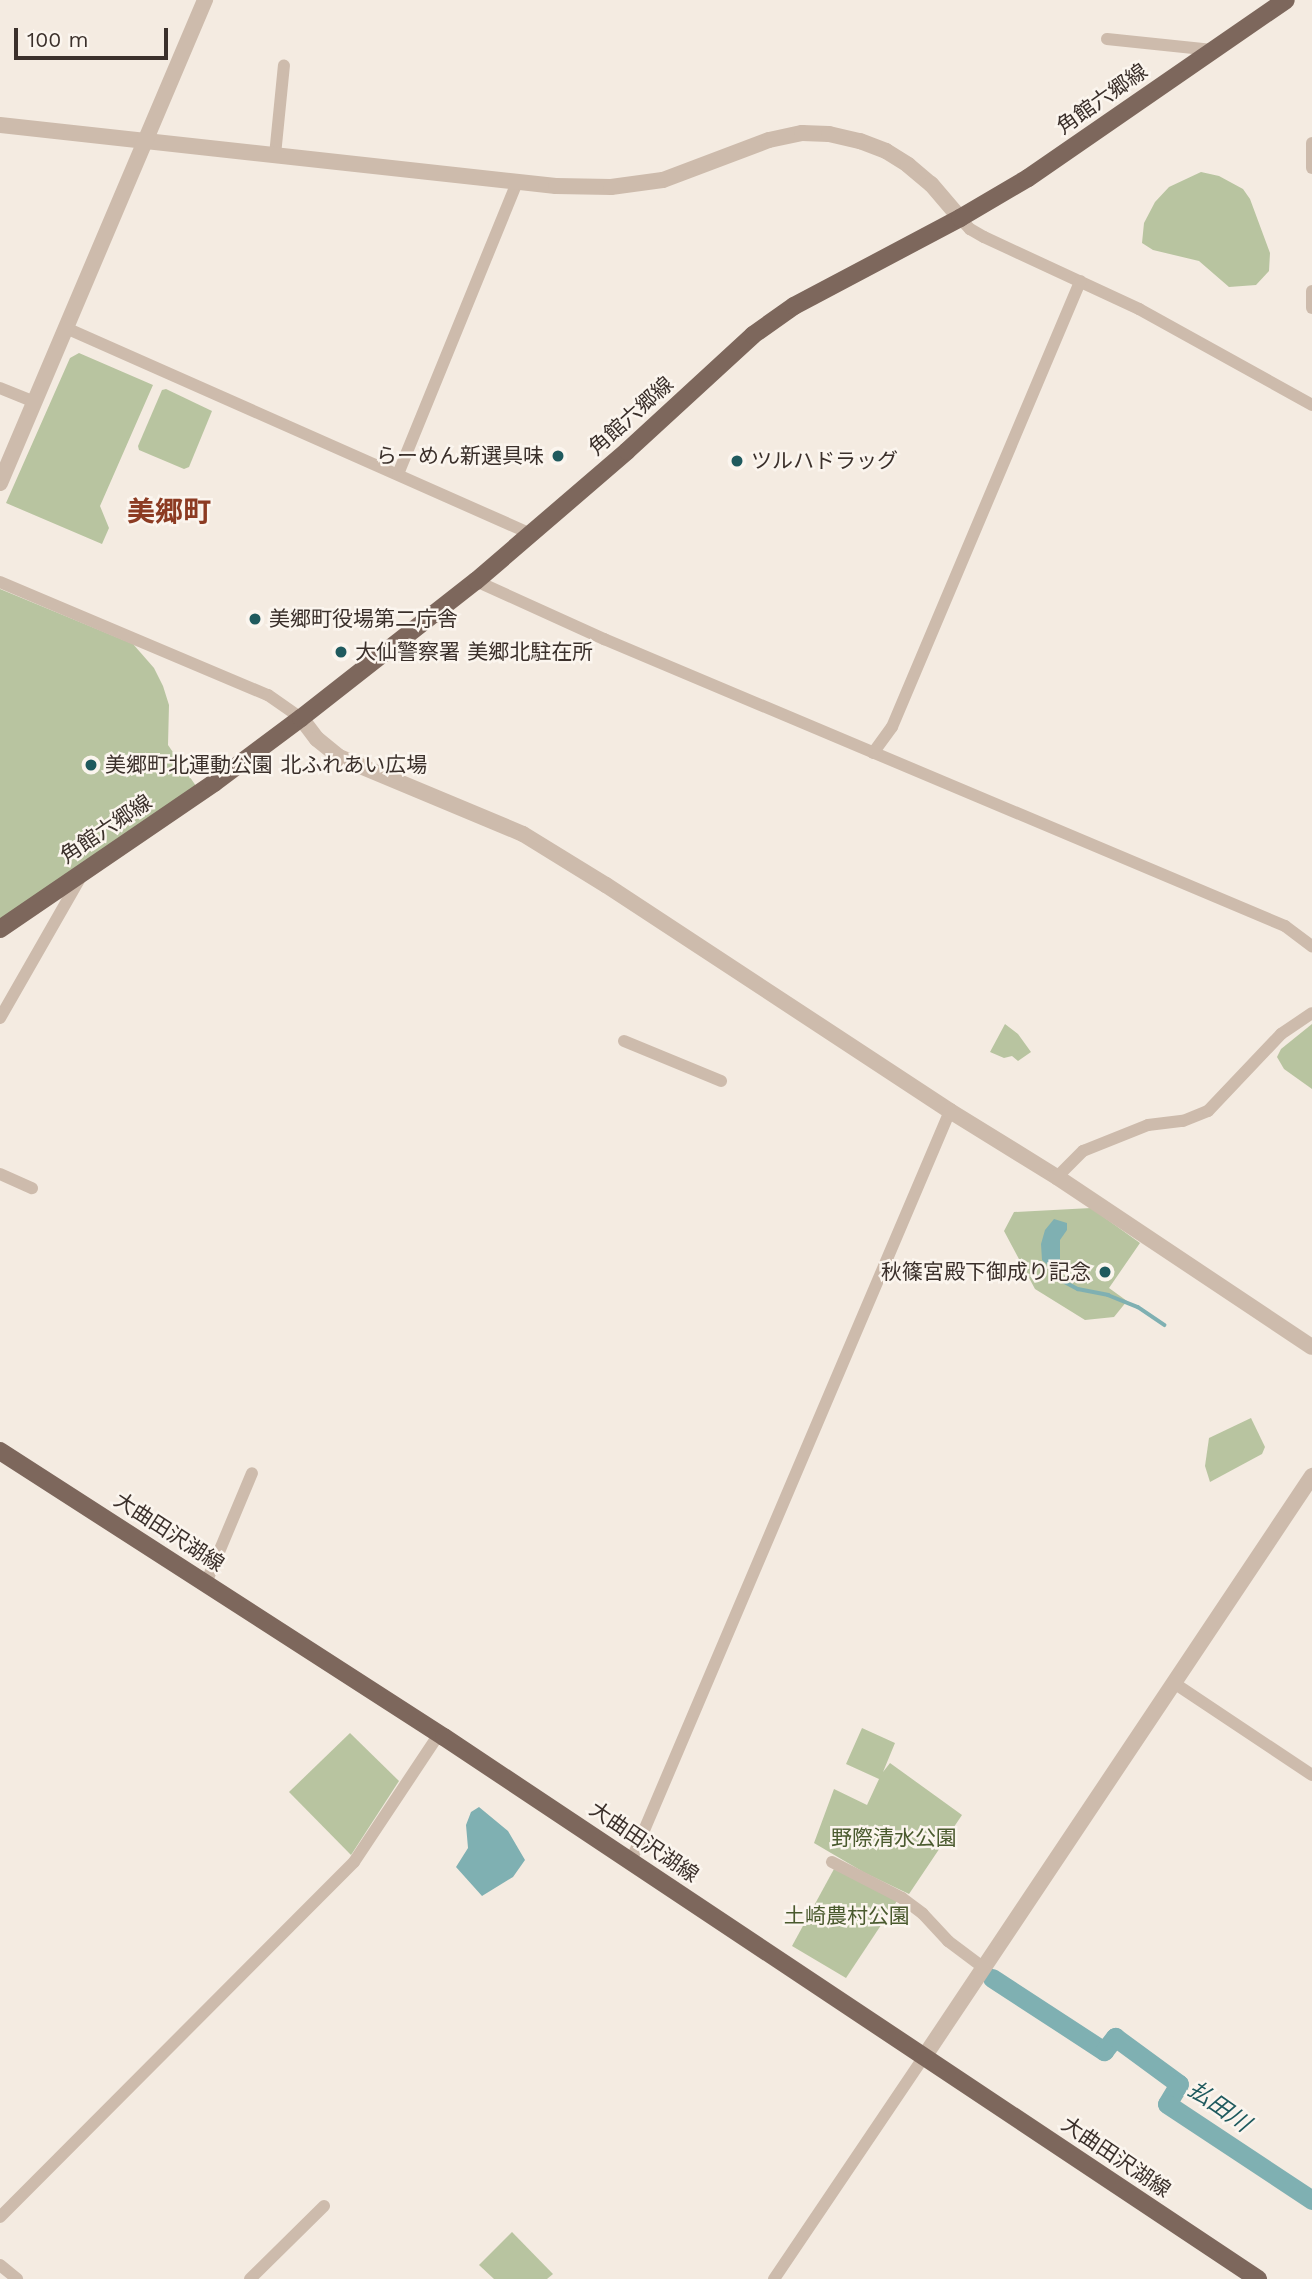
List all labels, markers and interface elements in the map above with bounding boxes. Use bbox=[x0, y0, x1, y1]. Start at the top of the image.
scale bar bbox=[18, 14, 172, 58]
text: 100 m bbox=[27, 27, 89, 52]
street label: 角館六郷線 bbox=[1052, 59, 1152, 139]
street label: 角館六郷線 bbox=[584, 372, 678, 460]
place label: らーめん新選具味 bbox=[376, 443, 544, 469]
marker: らーめん新選具味 bbox=[550, 448, 566, 464]
place label: ツルハドラッグ bbox=[751, 448, 898, 474]
marker: ツルハドラッグ bbox=[729, 453, 745, 469]
district label: 美郷町 bbox=[127, 495, 211, 529]
place label: 美郷町役場第二庁舎 bbox=[269, 606, 458, 632]
marker: 美郷町役場第二庁舎 bbox=[247, 611, 263, 627]
place label: 大仙警察署 美郷北駐在所 bbox=[355, 639, 593, 665]
marker: 大仙警察署 美郷北駐在所 bbox=[333, 644, 349, 660]
place label: 美郷町北運動公園 北ふれあい広場 bbox=[105, 752, 427, 778]
marker: 美郷町北運動公園 北ふれあい広場 bbox=[83, 757, 99, 773]
street label: 角館六郷線 bbox=[55, 789, 157, 869]
place label: 秋篠宮殿下御成り記念 bbox=[881, 1259, 1091, 1285]
marker: 秋篠宮殿下御成り記念 bbox=[1097, 1264, 1113, 1280]
street label: 大曲田沢湖線 bbox=[109, 1487, 229, 1577]
street label: 大曲田沢湖線 bbox=[585, 1796, 703, 1888]
park label: 野際清水公園 bbox=[831, 1825, 957, 1851]
park label: 土崎農村公園 bbox=[784, 1903, 910, 1929]
water label: 払田川 bbox=[1183, 2076, 1255, 2138]
street label: 大曲田沢湖線 bbox=[1057, 2111, 1175, 2203]

